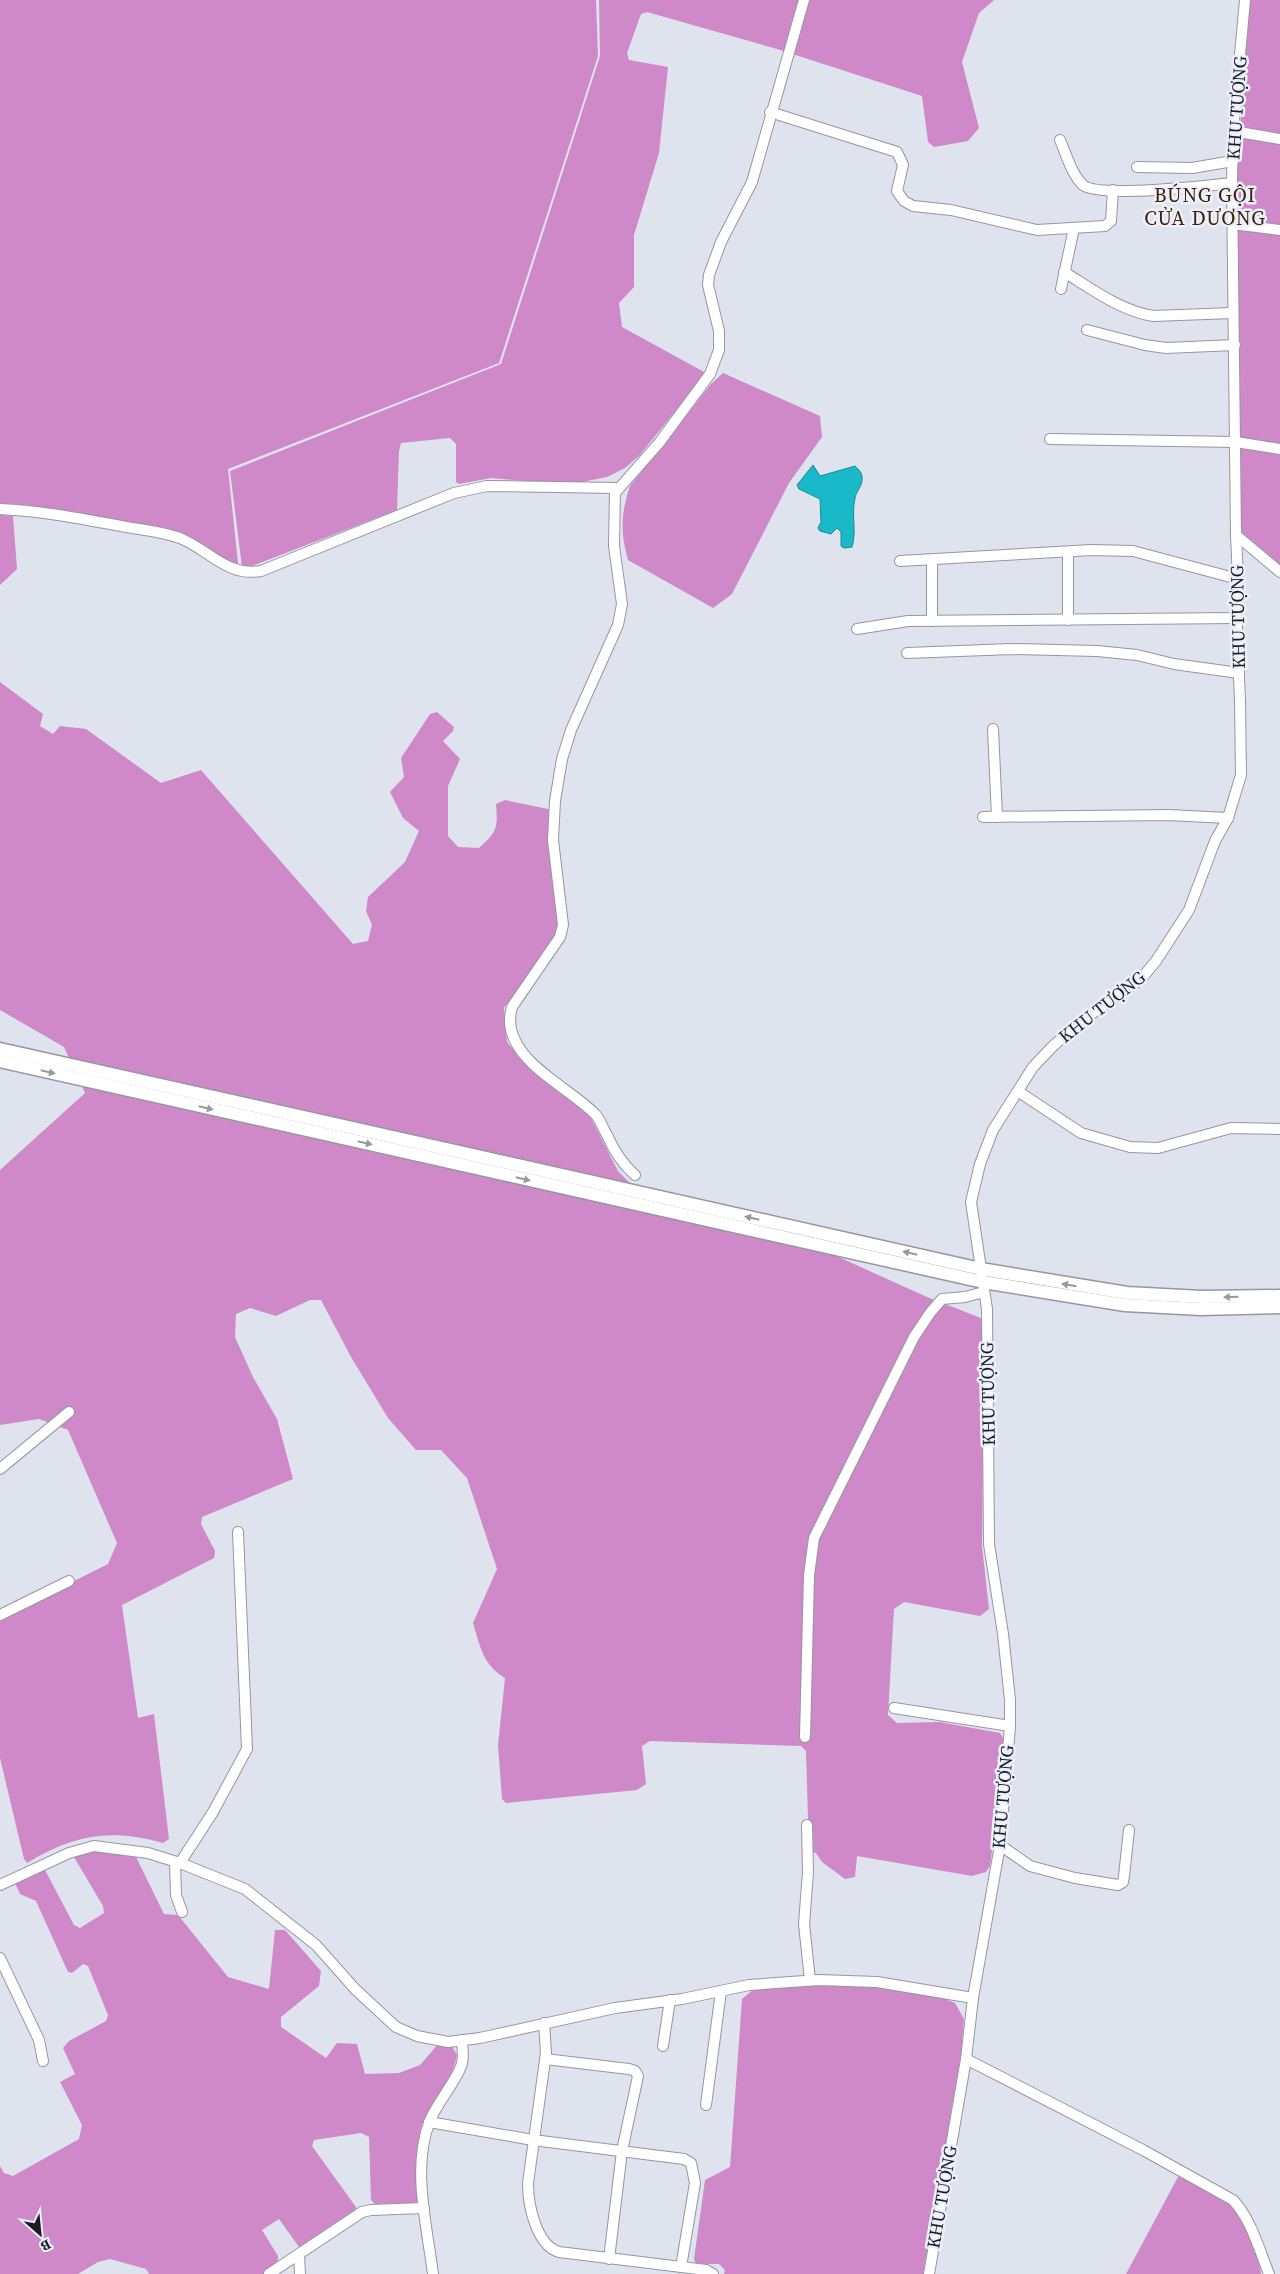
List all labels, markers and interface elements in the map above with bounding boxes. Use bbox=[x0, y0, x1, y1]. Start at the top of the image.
street label: KHU TƯỢNG bbox=[1220, 55, 1253, 161]
district label: BÚNG GỘI CỬA DƯƠNG bbox=[1144, 181, 1266, 232]
street label: KHU TƯỢNG bbox=[1224, 565, 1251, 669]
street label: KHU TƯỢNG bbox=[1053, 965, 1150, 1048]
one-way arrow bbox=[40, 1068, 55, 1076]
one-way arrow bbox=[199, 1104, 215, 1112]
one-way arrow bbox=[357, 1139, 372, 1147]
one-way arrow bbox=[516, 1175, 531, 1183]
one-way arrow bbox=[744, 1214, 759, 1222]
one-way arrow bbox=[903, 1249, 918, 1257]
one-way arrow bbox=[1061, 1280, 1077, 1288]
one-way arrow bbox=[1223, 1293, 1239, 1301]
street label: KHU TƯỢNG bbox=[974, 1342, 1001, 1446]
street label: KHU TƯỢNG bbox=[986, 1744, 1019, 1850]
street label: KHU TƯỢNG bbox=[920, 2144, 963, 2250]
north arrow bbox=[15, 2209, 65, 2259]
text: B bbox=[37, 2235, 55, 2257]

